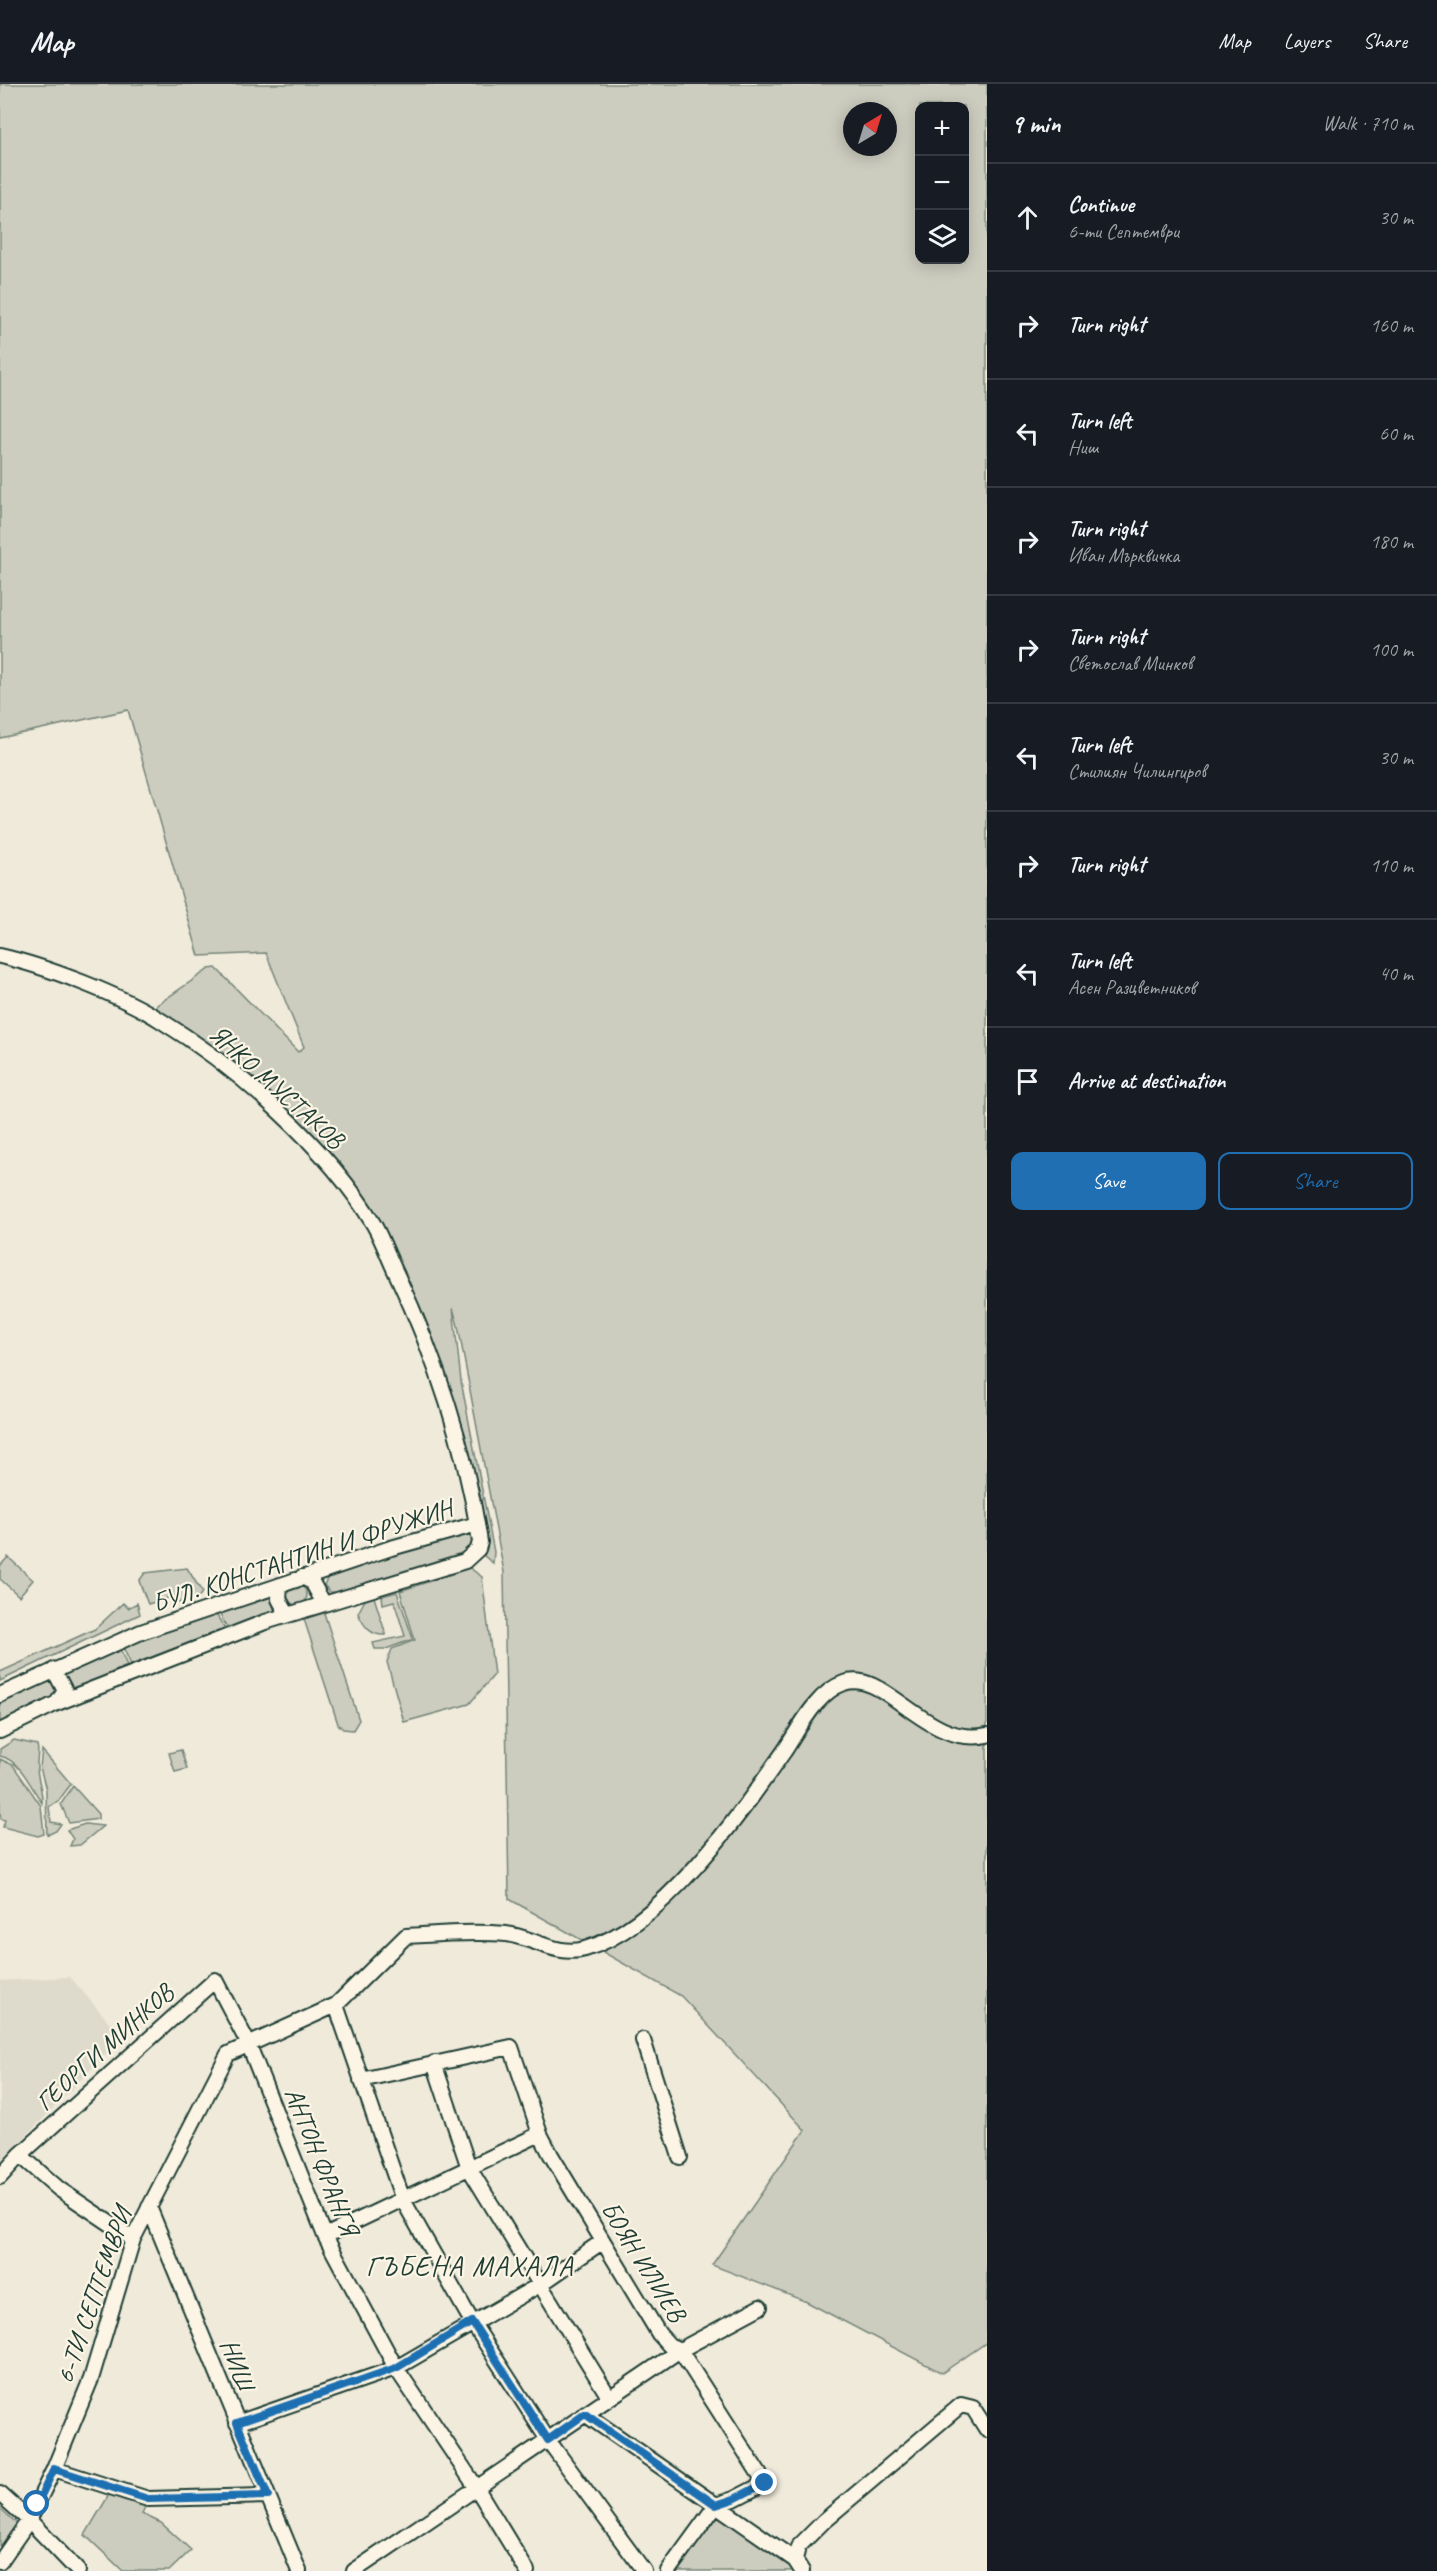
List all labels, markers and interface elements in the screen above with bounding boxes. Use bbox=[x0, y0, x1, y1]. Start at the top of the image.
text: Map bbox=[30, 24, 73, 59]
text: Map bbox=[1218, 28, 1251, 54]
text: Layers bbox=[1284, 28, 1330, 54]
text: Share bbox=[1363, 28, 1407, 54]
north arrow bbox=[843, 102, 897, 156]
map controls bbox=[915, 102, 969, 264]
button: + bbox=[915, 102, 969, 156]
text: 9 min bbox=[1011, 107, 1061, 140]
text: Walk · 710 m bbox=[1323, 111, 1413, 136]
button: − bbox=[915, 156, 969, 210]
text: Continue bbox=[1068, 191, 1134, 219]
icon: ahead bbox=[1011, 201, 1044, 234]
text: 30 m bbox=[1379, 205, 1413, 230]
button: layers bbox=[915, 210, 969, 264]
text: 6-ти Септември bbox=[1068, 219, 1179, 244]
icon: right bbox=[1011, 309, 1044, 342]
text: Turn right bbox=[1068, 311, 1145, 339]
text: 160 m bbox=[1370, 313, 1413, 338]
text: Turn left bbox=[1068, 407, 1132, 435]
icon: left bbox=[1011, 417, 1044, 450]
text: 60 m bbox=[1379, 421, 1413, 446]
text: Ниш bbox=[1068, 435, 1098, 460]
text: Turn right bbox=[1068, 515, 1145, 543]
icon: right bbox=[1011, 525, 1044, 558]
text: 180 m bbox=[1370, 529, 1413, 554]
text: Иван Мърквичка bbox=[1068, 543, 1179, 568]
text: Turn right bbox=[1068, 623, 1145, 651]
icon: right bbox=[1011, 633, 1044, 666]
text: 100 m bbox=[1370, 637, 1413, 662]
text: Светослав Минков bbox=[1068, 651, 1192, 676]
text: Turn left bbox=[1068, 731, 1132, 759]
icon: left bbox=[1011, 741, 1044, 774]
text: 30 m bbox=[1379, 745, 1413, 770]
text: Стилиян Чилингиров bbox=[1068, 759, 1206, 784]
icon: right bbox=[1011, 849, 1044, 882]
text: Turn right bbox=[1068, 851, 1145, 879]
text: 110 m bbox=[1370, 853, 1413, 878]
text: Turn left bbox=[1068, 947, 1132, 975]
icon: left bbox=[1011, 957, 1044, 990]
text: 40 m bbox=[1379, 961, 1413, 986]
text: Асен Разцветников bbox=[1068, 975, 1195, 1000]
street label: ЯНКО МУСТАКОВ bbox=[202, 1017, 352, 1157]
icon: arrive bbox=[1011, 1065, 1044, 1098]
text: Arrive at destination bbox=[1068, 1067, 1225, 1095]
button: Save bbox=[1011, 1152, 1206, 1210]
button: Share bbox=[1218, 1152, 1413, 1210]
street label: БУЛ. КОНСТАНТИН И ФРУЖИН bbox=[148, 1490, 460, 1620]
street label: ГЕОРГИ МИНКОВ bbox=[28, 1976, 181, 2118]
street label: АНТОН ФРАНГЯ bbox=[277, 2083, 367, 2243]
street label: БОЯН ИЛИЕВ bbox=[594, 2195, 694, 2329]
street label: 6-ТИ СЕПТЕМВРИ bbox=[48, 2198, 141, 2388]
district label: ГЪБЕНА МАХАЛА bbox=[366, 2249, 574, 2284]
street label: НИШ bbox=[212, 2334, 264, 2398]
route end bbox=[751, 2469, 777, 2495]
route start bbox=[23, 2490, 49, 2516]

